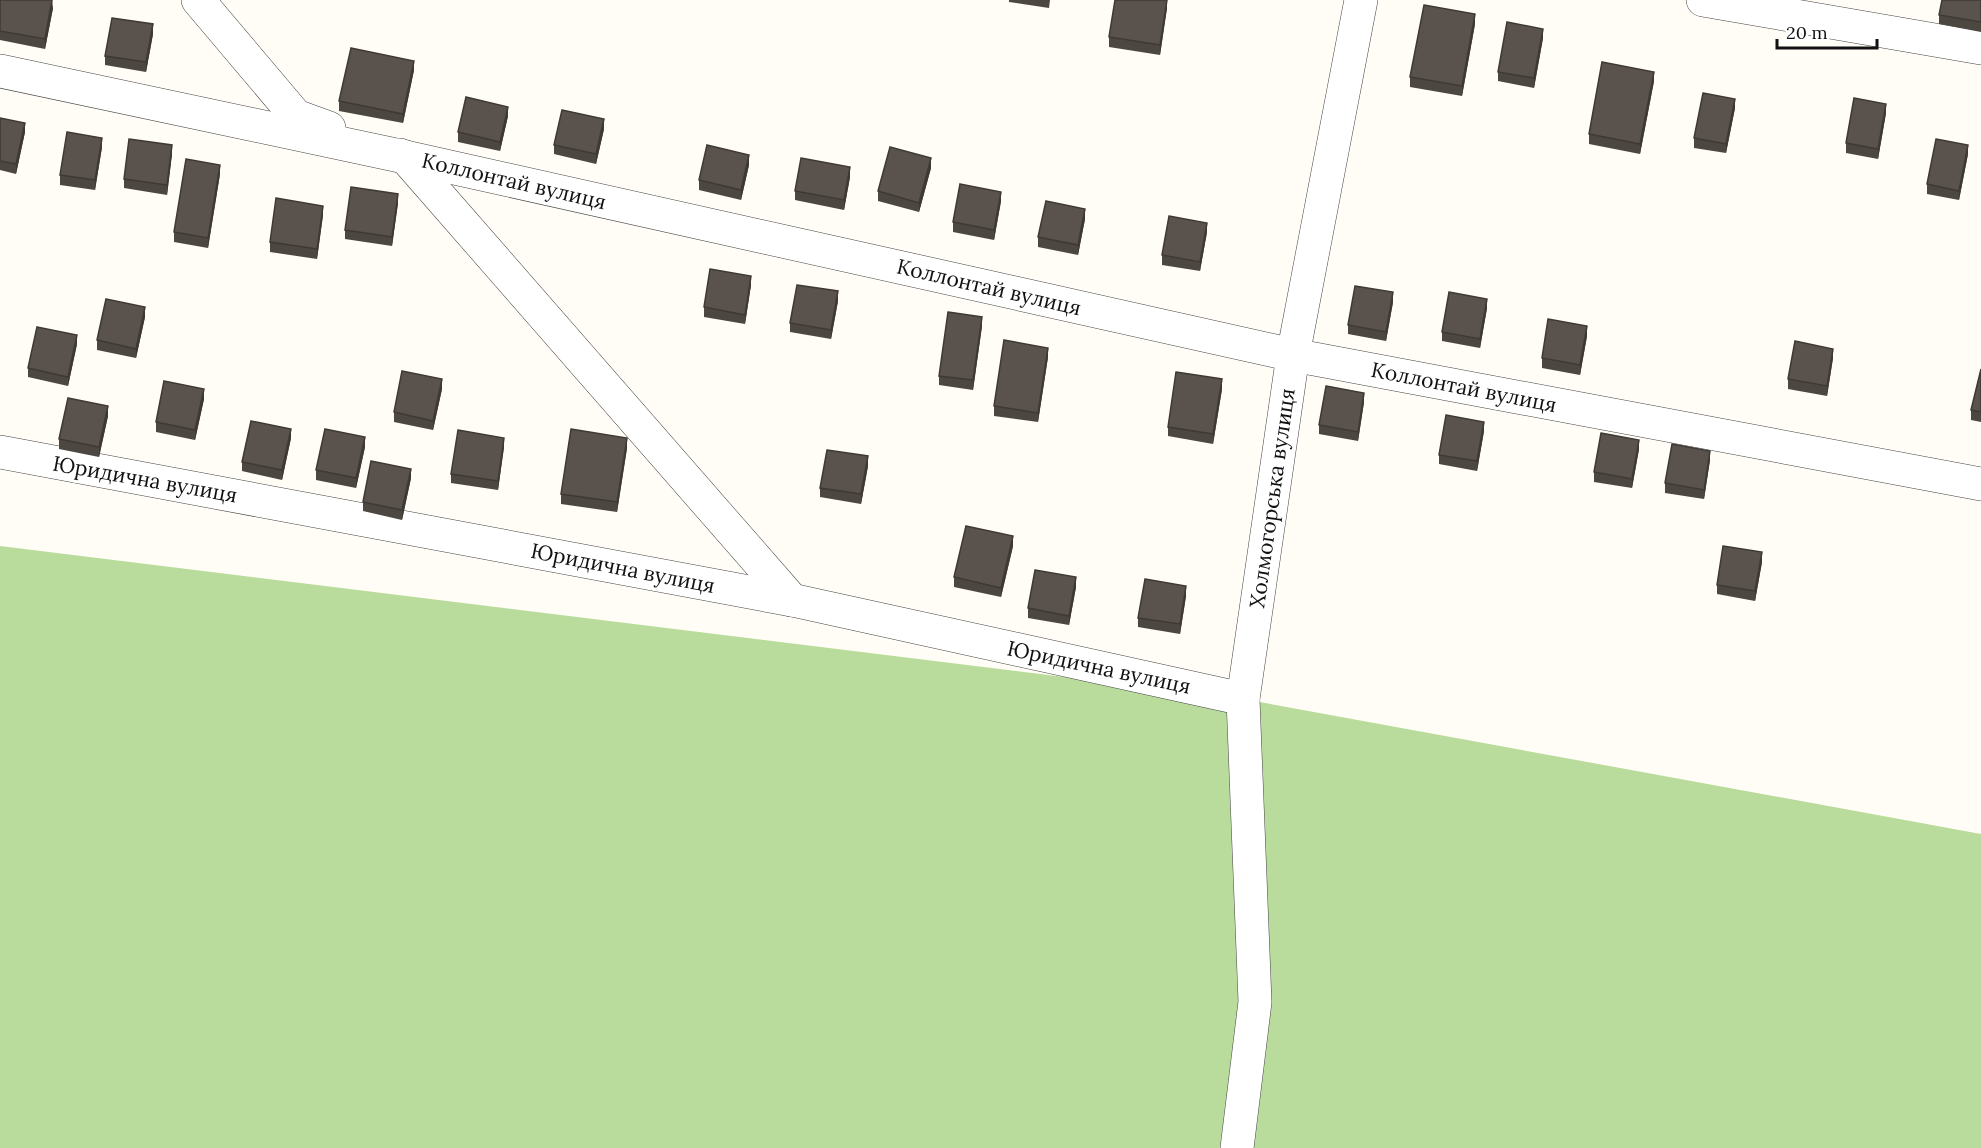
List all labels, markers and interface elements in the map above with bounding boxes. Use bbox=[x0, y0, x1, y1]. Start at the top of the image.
scale bar bbox=[1777, 12, 1878, 50]
text: 20 m bbox=[1786, 21, 1828, 44]
street label: Коллонтай вулиця bbox=[419, 147, 609, 215]
street label: Коллонтай вулиця bbox=[894, 253, 1084, 321]
street label: Коллонтай вулиця bbox=[1369, 356, 1559, 418]
street label: Холмогорська вулиця bbox=[1243, 386, 1301, 610]
street label: Юридична вулиця bbox=[51, 449, 239, 509]
street label: Юридична вулиця bbox=[529, 537, 717, 599]
street label: Юридична вулиця bbox=[1005, 634, 1193, 700]

